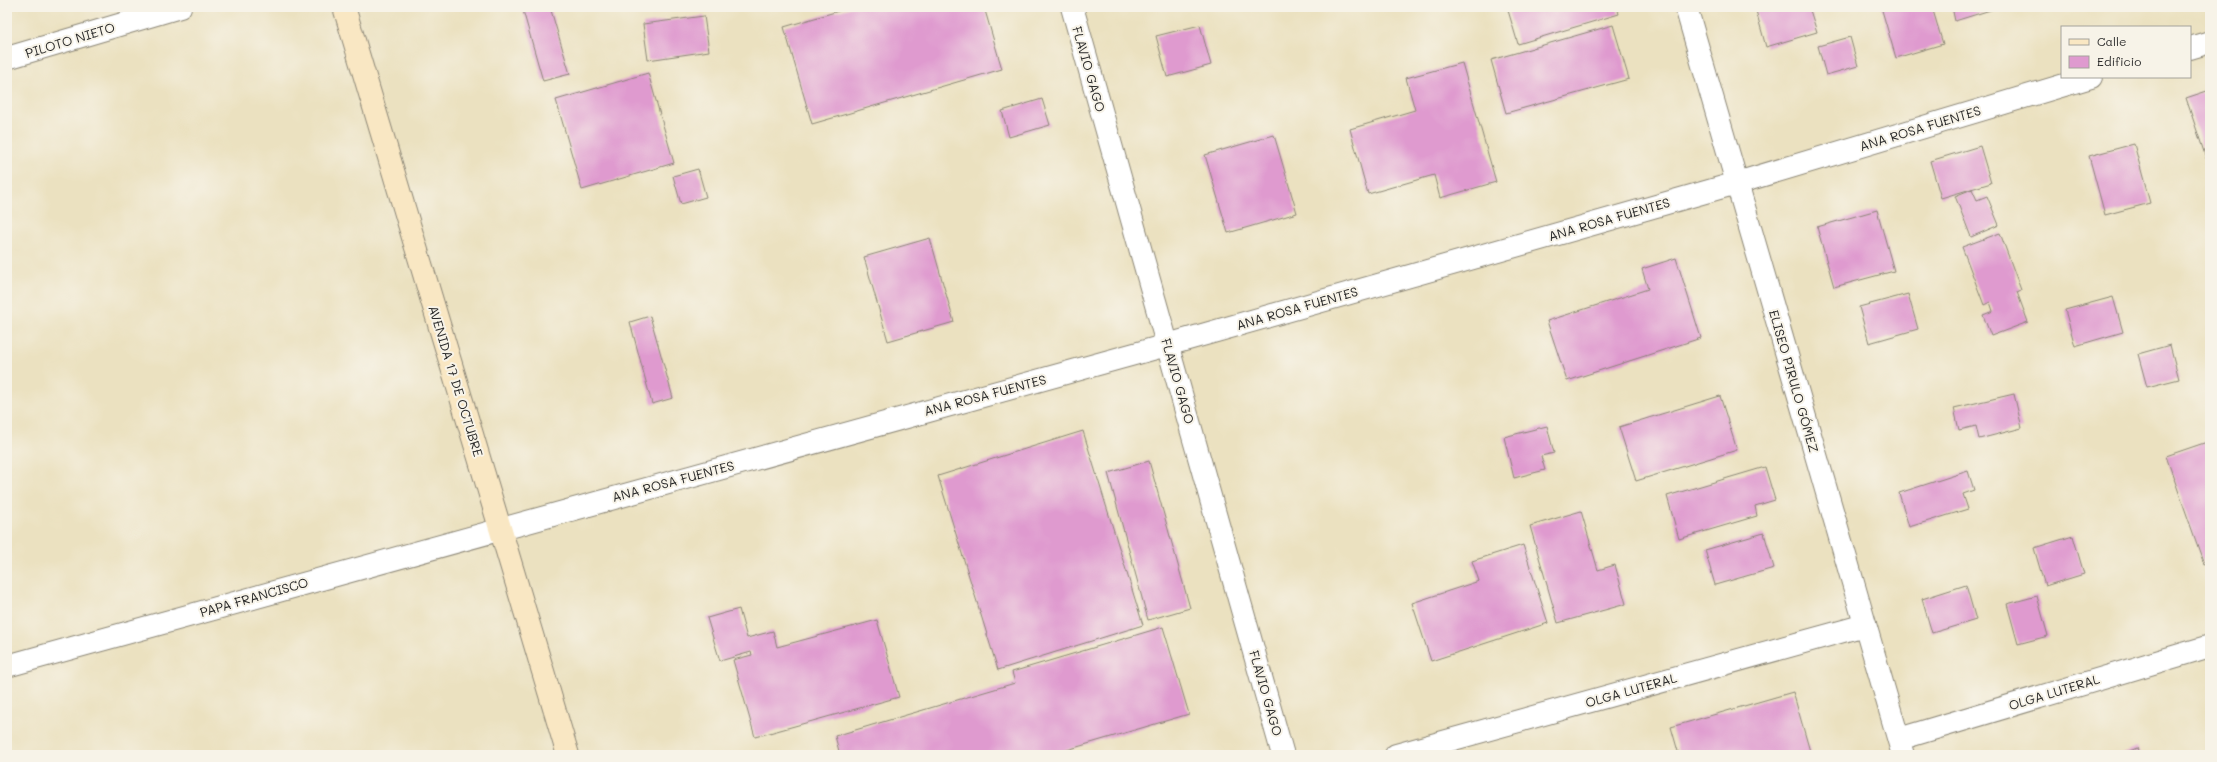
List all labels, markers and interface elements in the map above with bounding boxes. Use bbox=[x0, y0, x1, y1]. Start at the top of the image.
street label: PILOTO NIETO bbox=[23, 18, 117, 61]
street label: FLAVIO GAGO bbox=[1069, 24, 1110, 114]
legend bbox=[2061, 26, 2191, 78]
text: Calle bbox=[2097, 33, 2127, 49]
text: Edificio bbox=[2097, 53, 2141, 69]
street label: ANA ROSA FUENTES bbox=[1857, 101, 1983, 154]
street label: ANA ROSA FUENTES bbox=[1546, 193, 1672, 244]
street label: ANA ROSA FUENTES bbox=[1234, 282, 1360, 333]
street label: AVENIDA 17 DE OCTUBRE bbox=[425, 303, 488, 459]
street label: ELISEO PIRULO GÓMEZ bbox=[1766, 308, 1823, 454]
street label: FLAVIO GAGO bbox=[1158, 336, 1199, 426]
street label: ANA ROSA FUENTES bbox=[922, 370, 1048, 419]
street label: ANA ROSA FUENTES bbox=[610, 456, 736, 505]
street label: PAPA FRANCISCO bbox=[198, 573, 310, 620]
street label: FLAVIO GAGO bbox=[1246, 648, 1287, 738]
street label: OLGA LUTERAL bbox=[1583, 668, 1679, 711]
street label: OLGA LUTERAL bbox=[2006, 670, 2102, 713]

